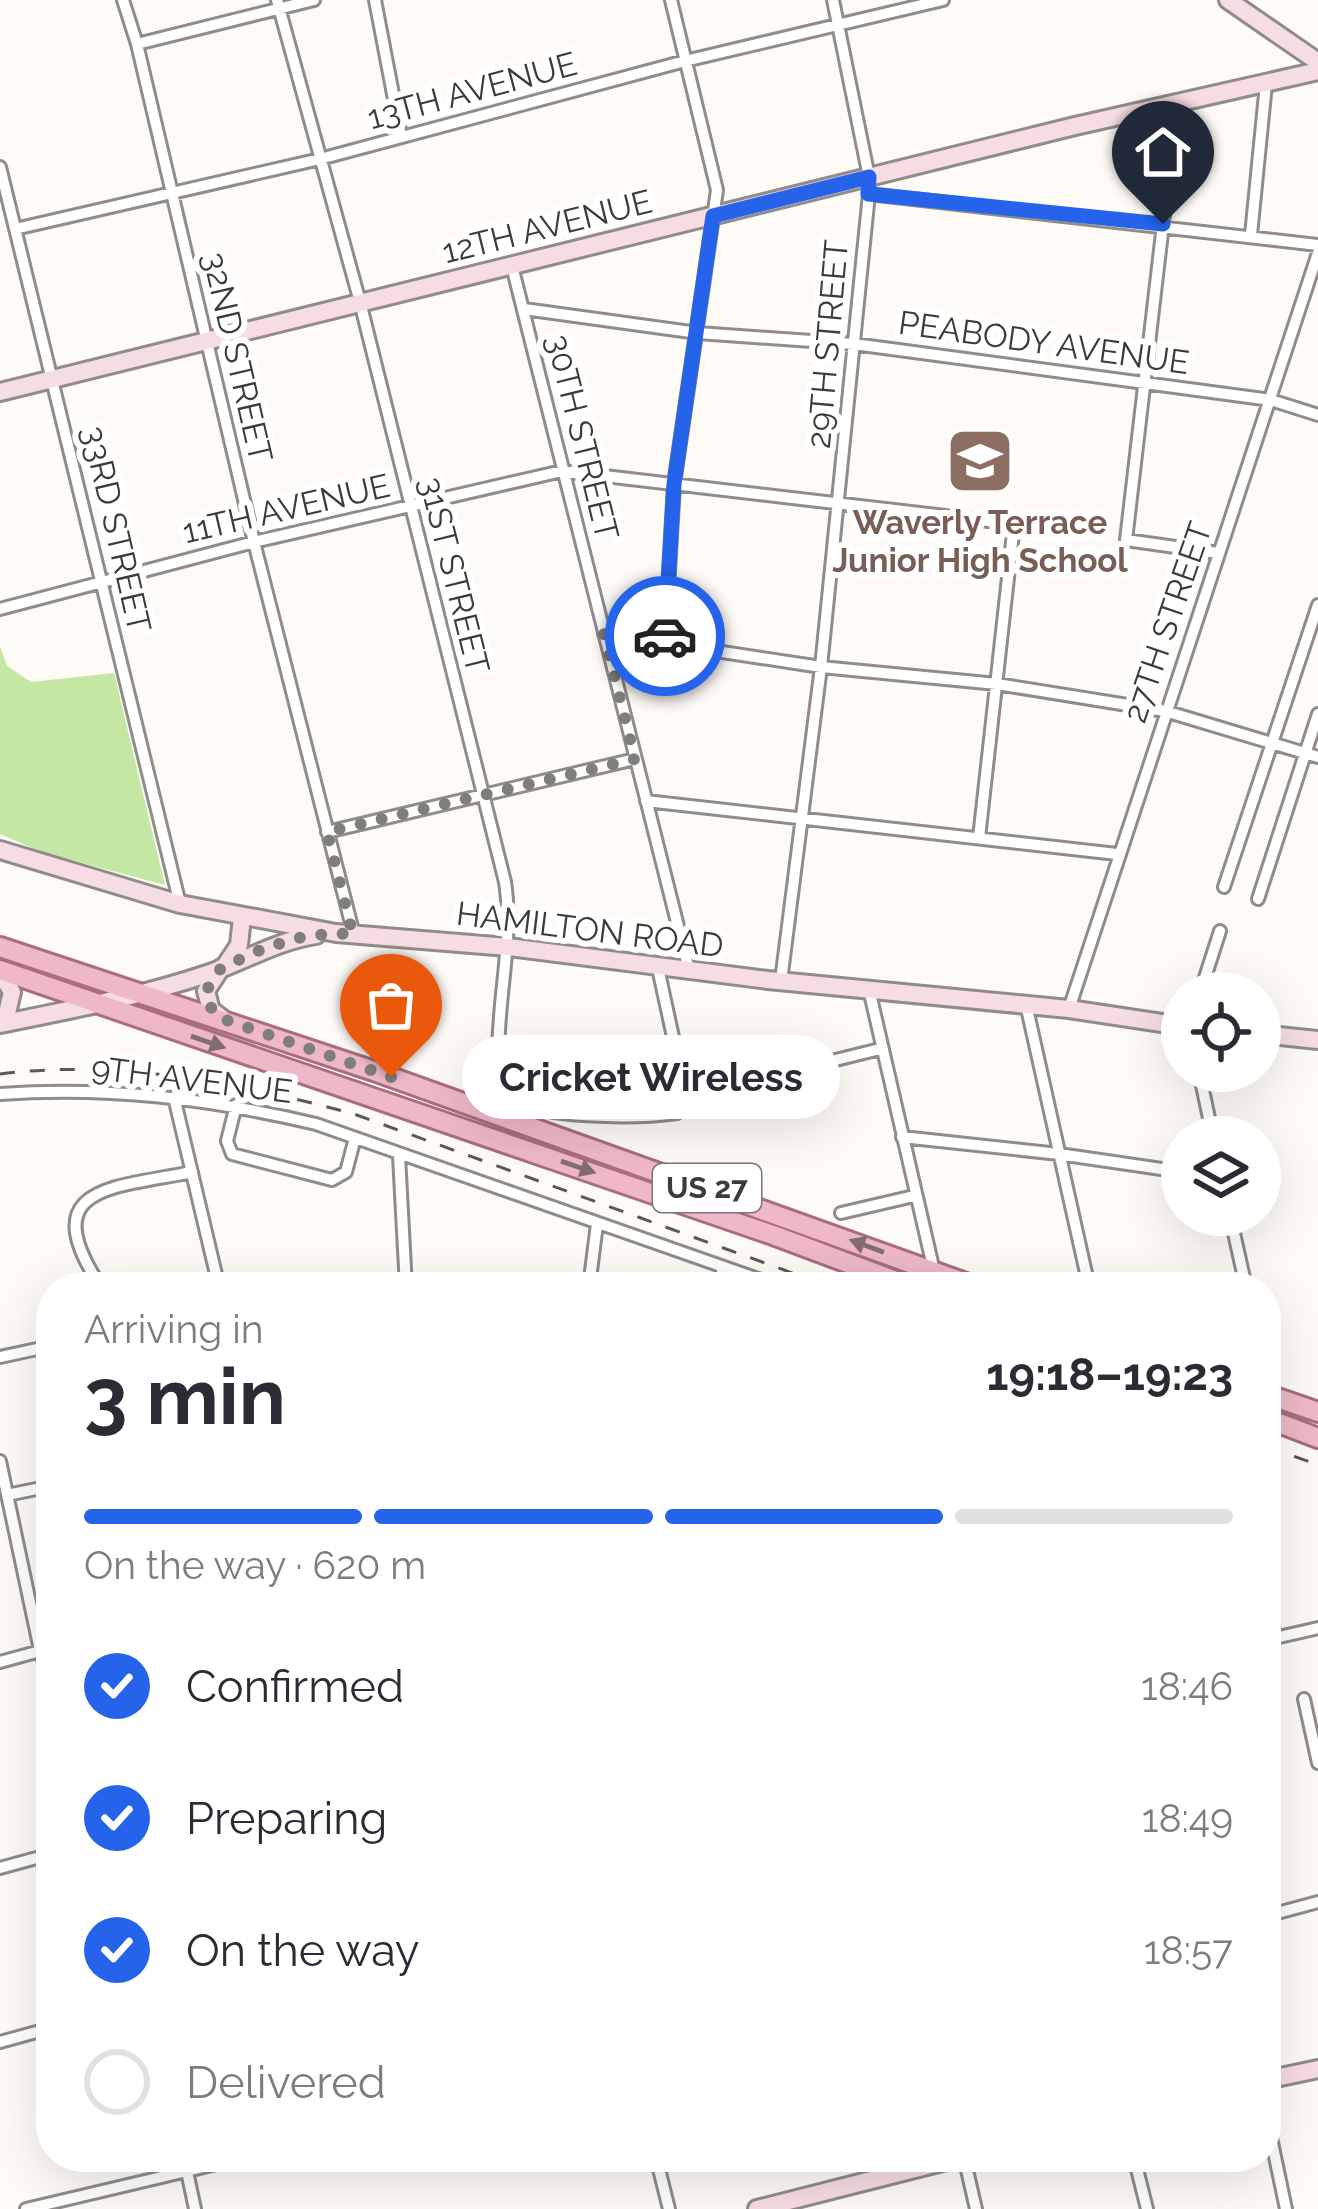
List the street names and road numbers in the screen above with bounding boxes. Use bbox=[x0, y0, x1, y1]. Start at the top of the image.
street label: 13TH AVENUE bbox=[363, 44, 581, 137]
street label: 12TH AVENUE bbox=[438, 182, 656, 271]
street label: 29TH STREET bbox=[799, 238, 856, 450]
street label: 32ND STREET bbox=[194, 248, 281, 466]
street label: PEABODY AVENUE bbox=[896, 303, 1192, 382]
street label: 30TH STREET bbox=[538, 330, 627, 544]
street label: 33RD STREET bbox=[74, 422, 159, 636]
street label: 11TH AVENUE bbox=[179, 466, 394, 551]
street label: 31ST STREET bbox=[411, 473, 498, 677]
street label: 27TH STREET bbox=[1115, 517, 1220, 727]
street label: HAMILTON ROAD bbox=[454, 894, 726, 965]
street label: 9TH AVENUE bbox=[89, 1048, 295, 1111]
road number: US 27 bbox=[653, 1164, 761, 1212]

